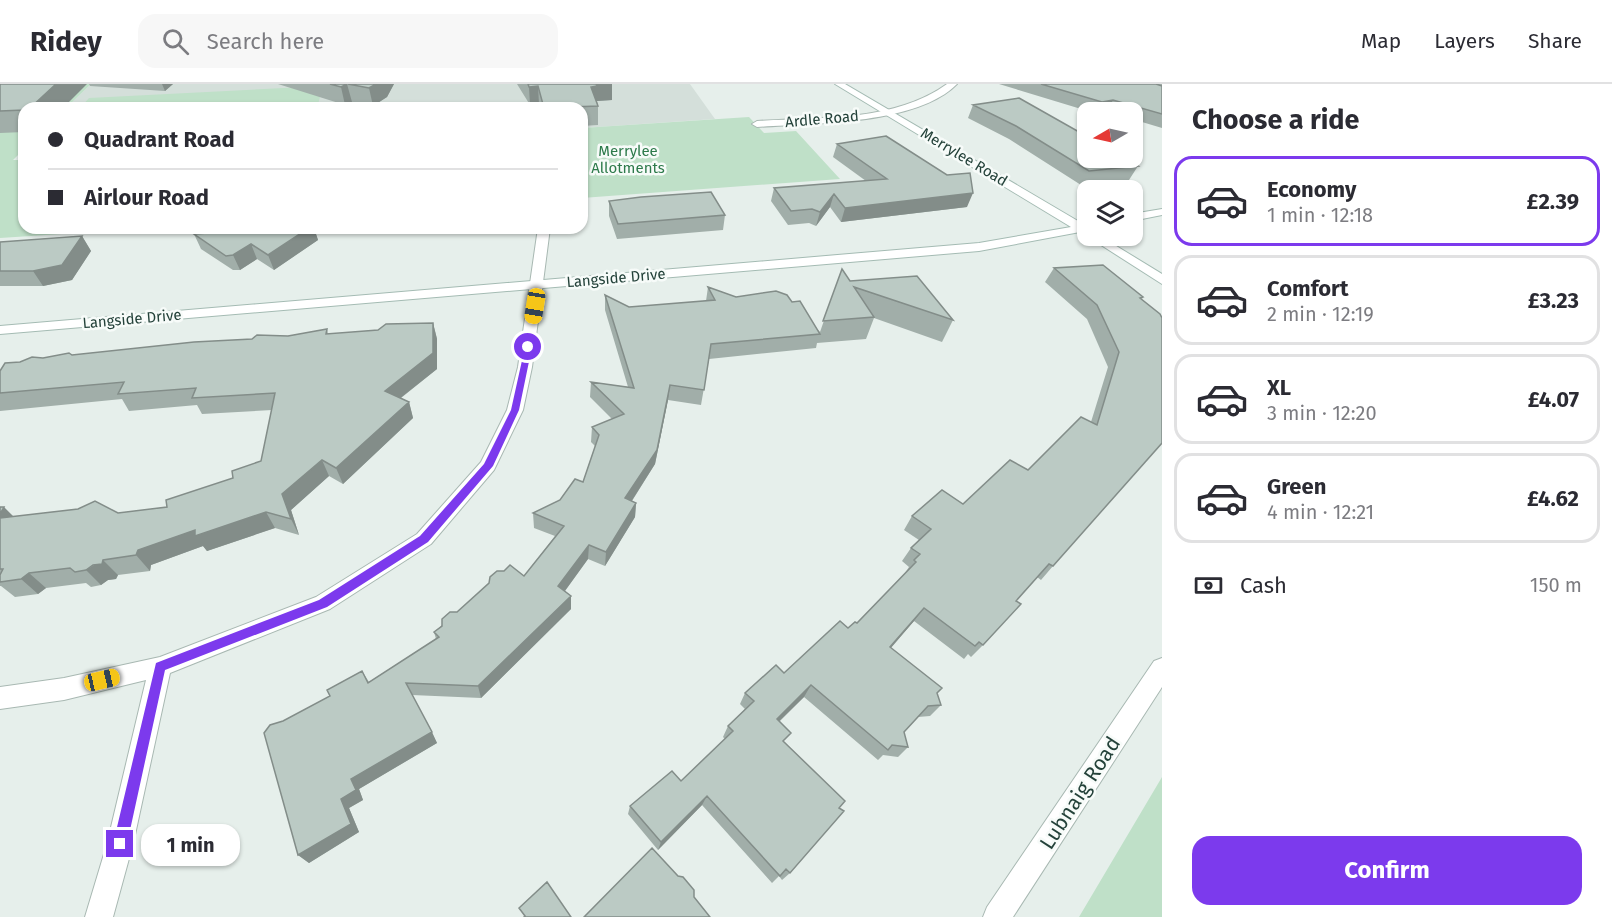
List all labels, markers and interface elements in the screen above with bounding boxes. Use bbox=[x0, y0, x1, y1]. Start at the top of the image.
search box bbox=[138, 14, 558, 68]
text: Ridey bbox=[30, 25, 102, 58]
icon: search bbox=[159, 25, 192, 58]
text: Search here bbox=[207, 28, 324, 55]
text: Map bbox=[1361, 28, 1401, 54]
text: Layers bbox=[1434, 28, 1495, 54]
text: Share bbox=[1528, 28, 1582, 54]
north arrow bbox=[1077, 102, 1143, 168]
map controls bbox=[1077, 102, 1143, 246]
text: Choose a ride bbox=[1192, 104, 1359, 136]
street label: Ardle Road bbox=[784, 107, 860, 131]
street label: Merrylee Road bbox=[917, 124, 1011, 190]
text: Quadrant Road bbox=[84, 126, 235, 153]
park label: Merrylee Allotments bbox=[591, 142, 665, 177]
icon: car bbox=[1195, 174, 1249, 228]
text: Economy bbox=[1267, 176, 1356, 203]
button: layers bbox=[1077, 180, 1143, 246]
text: Airlour Road bbox=[84, 184, 209, 211]
text: £2.39 bbox=[1527, 188, 1579, 215]
text: 1 min · 12:18 bbox=[1267, 203, 1373, 227]
street label: Langside Drive bbox=[566, 265, 666, 291]
icon: car bbox=[1195, 273, 1249, 327]
text: Comfort bbox=[1267, 275, 1348, 302]
car bbox=[523, 287, 547, 325]
text: £3.23 bbox=[1528, 287, 1579, 314]
text: 2 min · 12:19 bbox=[1267, 302, 1374, 326]
street label: Langside Drive bbox=[82, 306, 182, 332]
route start bbox=[514, 333, 541, 360]
icon: car bbox=[1195, 372, 1249, 426]
text: XL bbox=[1267, 374, 1291, 401]
text: £4.07 bbox=[1528, 386, 1579, 413]
text: 3 min · 12:20 bbox=[1267, 401, 1377, 425]
icon: car bbox=[1195, 471, 1249, 525]
text: Green bbox=[1267, 473, 1326, 500]
text: £4.62 bbox=[1527, 485, 1579, 512]
text: 4 min · 12:21 bbox=[1267, 500, 1374, 524]
icon: cash bbox=[1192, 569, 1225, 602]
text: Cash bbox=[1240, 572, 1287, 599]
text: 150 m bbox=[1530, 573, 1582, 597]
car bbox=[82, 667, 122, 693]
street label: Lubnaig Road bbox=[1034, 732, 1126, 854]
callout: 1 min bbox=[141, 823, 240, 865]
route end bbox=[106, 830, 133, 857]
text: 1 min bbox=[166, 833, 215, 857]
button: Confirm bbox=[1192, 836, 1582, 905]

